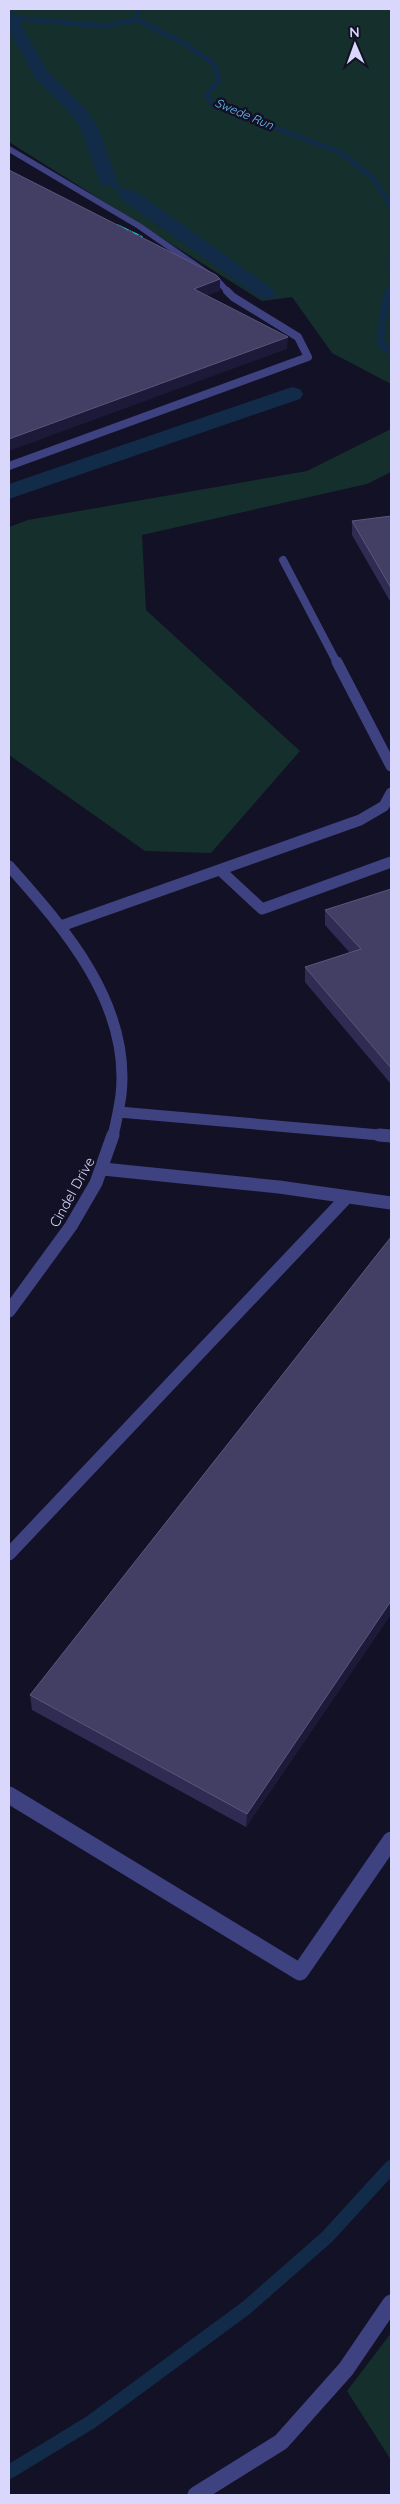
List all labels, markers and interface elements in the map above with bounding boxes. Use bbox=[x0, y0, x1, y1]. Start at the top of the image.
north arrow bbox=[330, 20, 380, 70]
text: N bbox=[349, 23, 360, 41]
water label: Swede Run bbox=[213, 95, 276, 133]
street label: Cindel Drive bbox=[45, 1154, 99, 1230]

